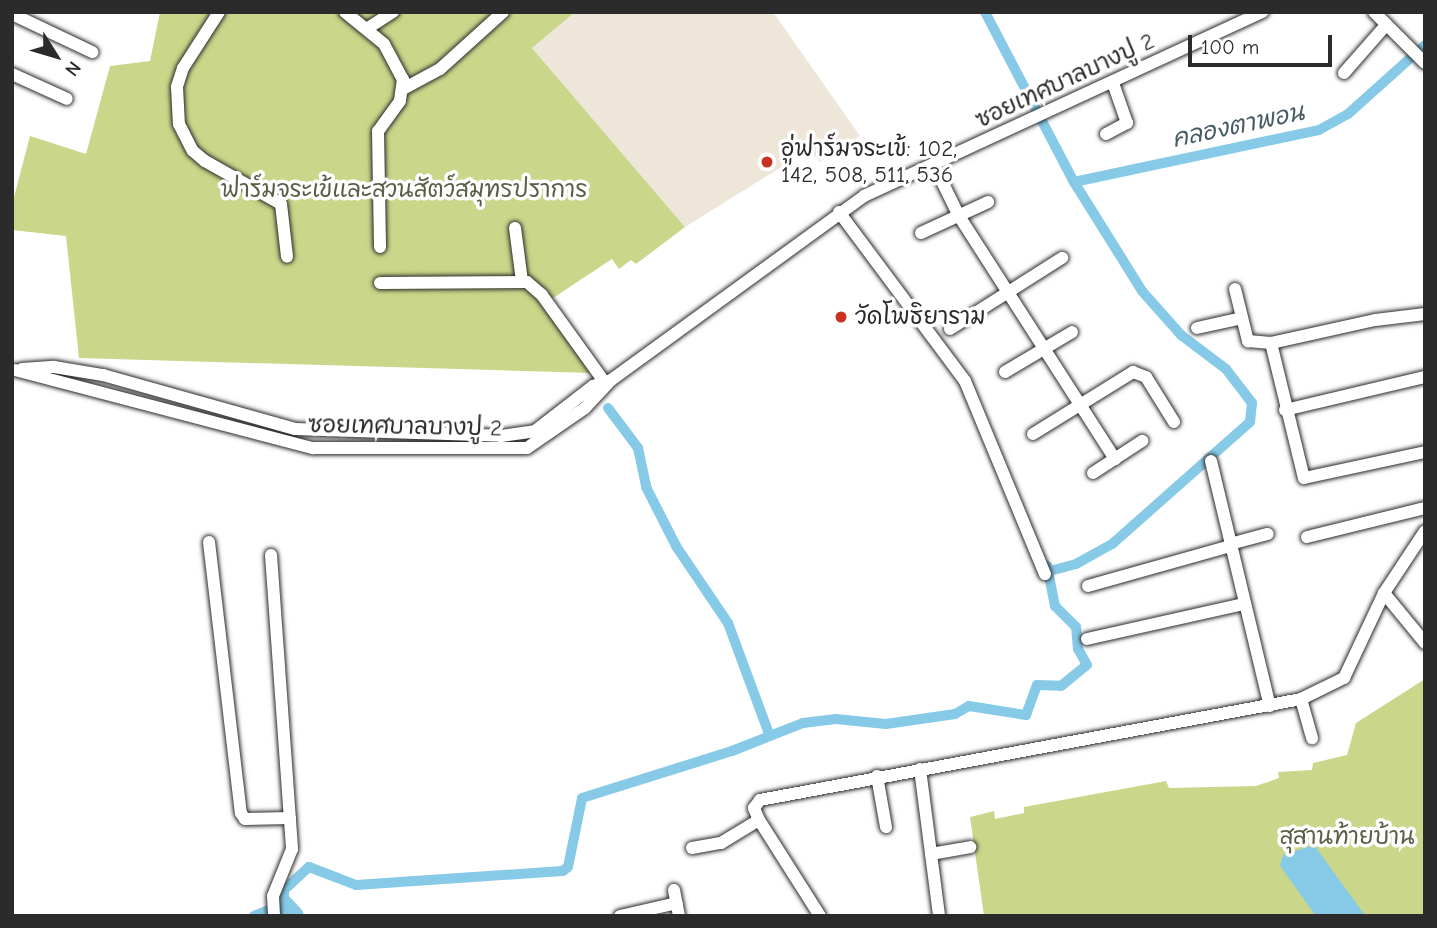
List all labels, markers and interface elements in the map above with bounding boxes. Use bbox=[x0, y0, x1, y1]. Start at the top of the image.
north arrow bbox=[21, 21, 91, 91]
scale bar bbox=[1192, 21, 1336, 65]
street label: ซอยเทศบาลบางปู 2 bbox=[971, 28, 1159, 134]
text: 100 m bbox=[1201, 35, 1259, 59]
text: N bbox=[60, 57, 85, 80]
water label: คลองตาพอน bbox=[1169, 98, 1307, 154]
place label: อู่ฟาร์มจระเข้: 102, 142, 508, 511, 536 bbox=[781, 135, 957, 189]
marker: อู่ฟาร์มจระเข้: 102, 142, 508, 511, 536 bbox=[759, 154, 775, 170]
park label: ฟาร์มจระเข้และสวนสัตว์สมุทรปราการ bbox=[221, 176, 587, 204]
place label: วัดโพธิยาราม bbox=[855, 303, 986, 331]
marker: วัดโพธิยาราม bbox=[833, 309, 849, 325]
street label: ซอยเทศบาลบางปู 2 bbox=[308, 412, 502, 442]
park label: สุสานท้ายบ้าน bbox=[1279, 823, 1415, 851]

